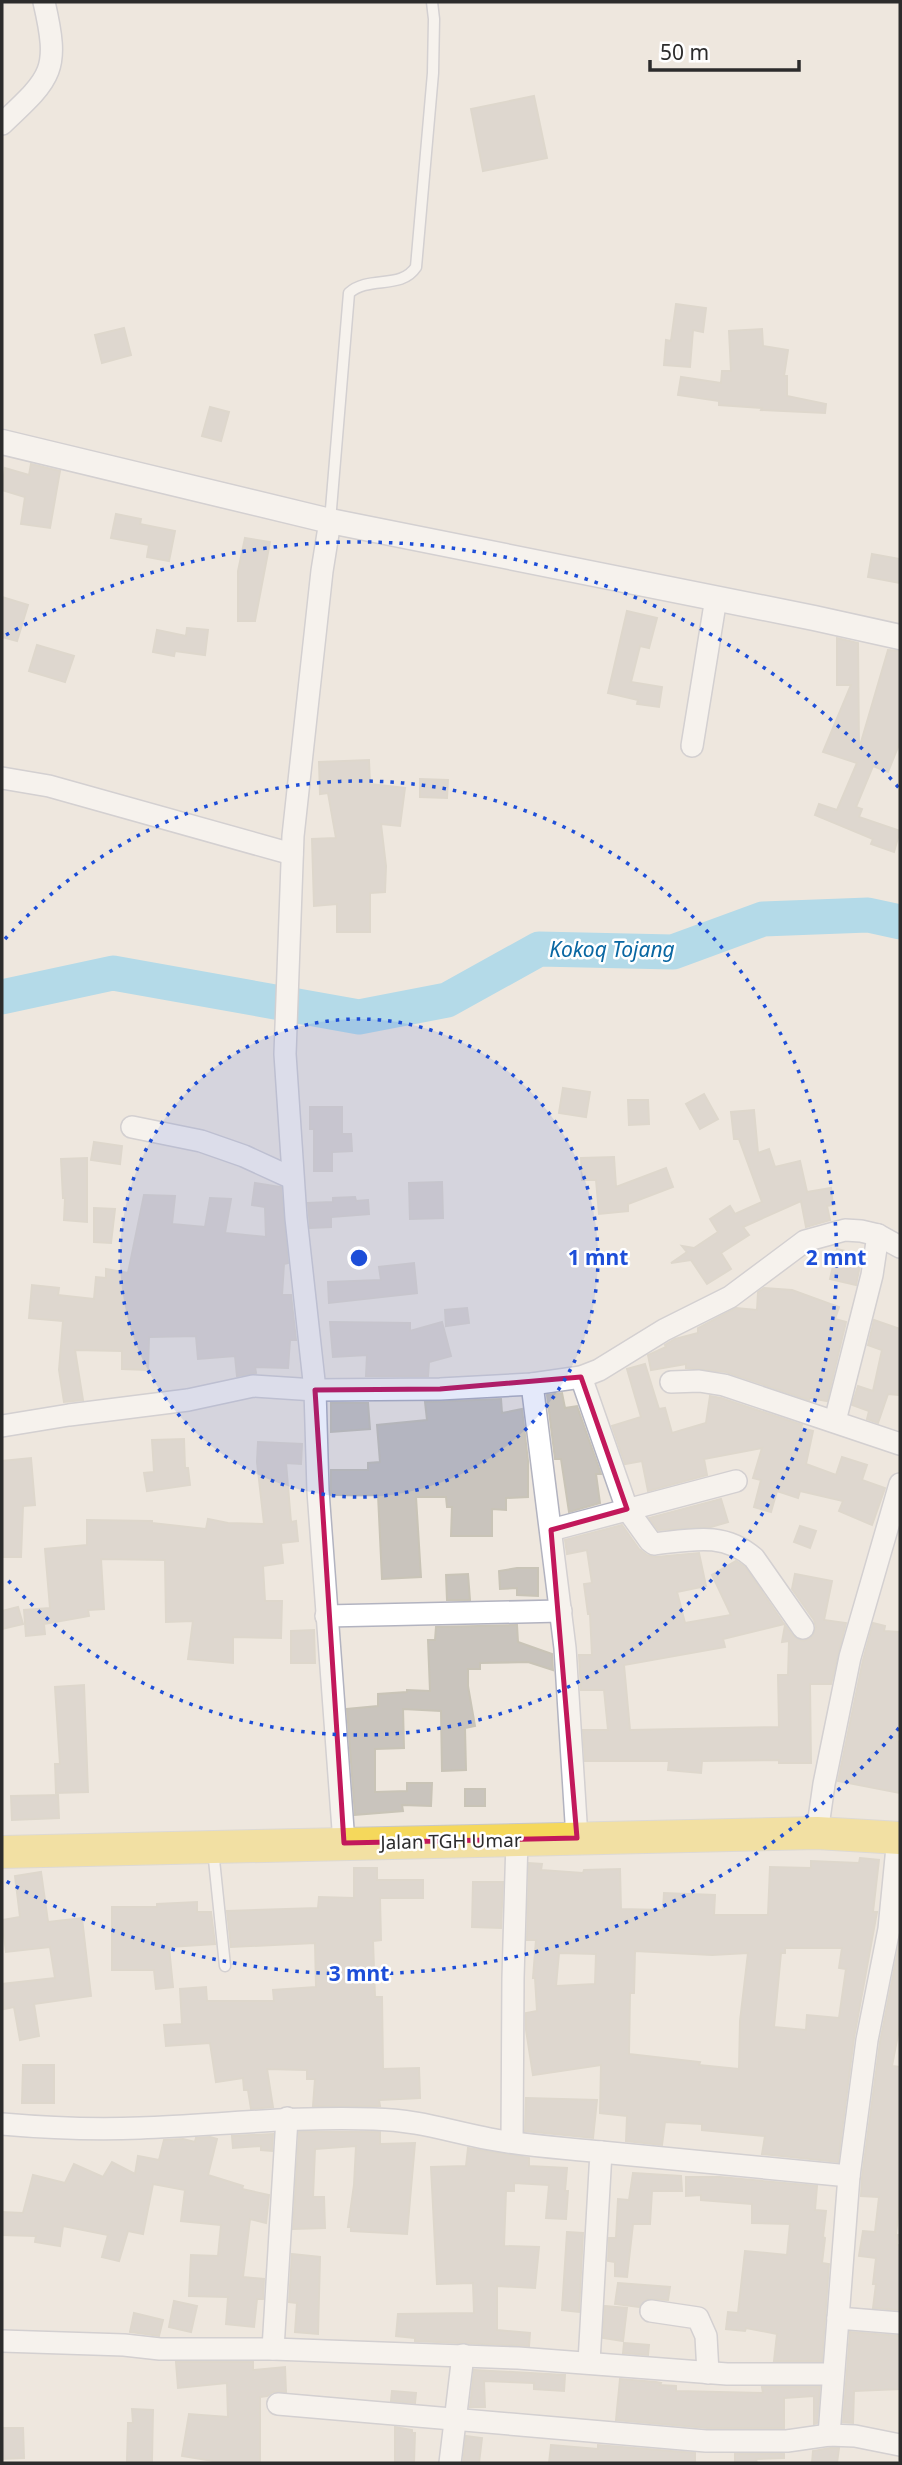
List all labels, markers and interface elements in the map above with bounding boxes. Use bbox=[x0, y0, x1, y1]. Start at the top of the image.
scale bar bbox=[650, 28, 799, 72]
text: 50 m bbox=[660, 38, 709, 66]
water label: Kokoq Tojang bbox=[549, 935, 675, 963]
text: 1 mnt bbox=[568, 1243, 628, 1271]
text: 2 mnt bbox=[806, 1243, 866, 1271]
centre of rings bbox=[347, 1246, 371, 1270]
street label: Jalan TGH Umar bbox=[378, 1827, 522, 1855]
text: 3 mnt bbox=[329, 1959, 389, 1987]

